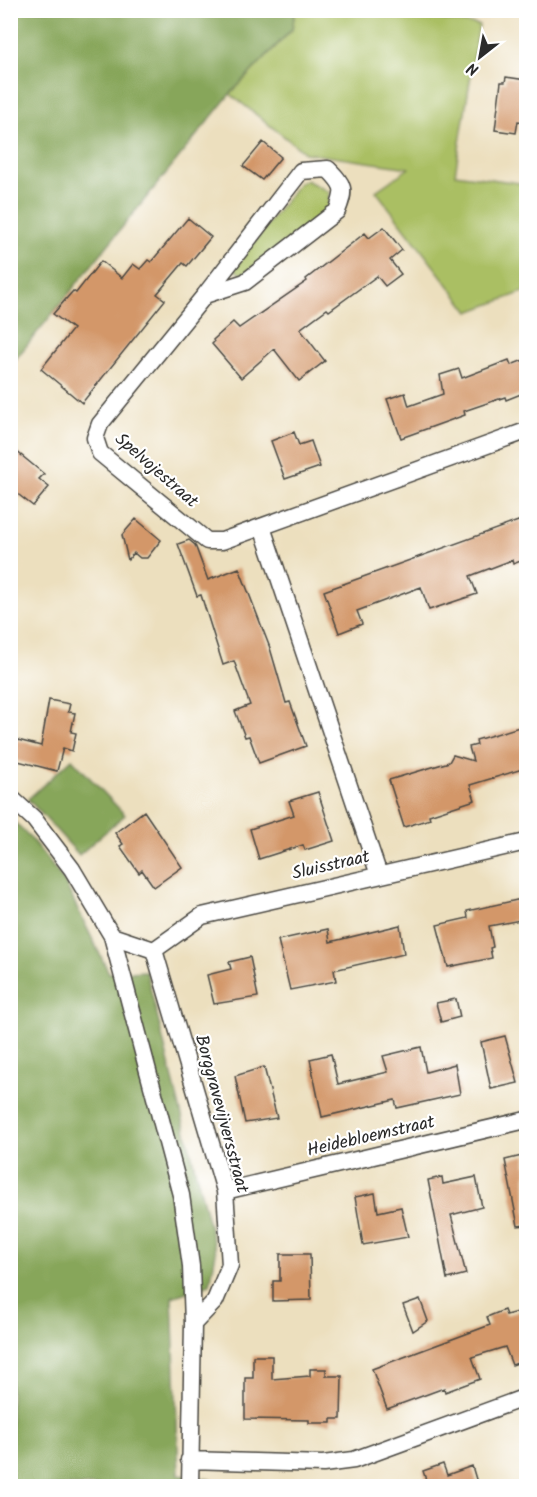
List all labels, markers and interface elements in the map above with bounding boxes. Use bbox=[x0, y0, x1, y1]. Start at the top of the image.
north arrow bbox=[450, 27, 510, 87]
text: N bbox=[462, 55, 484, 82]
street label: Spelvojestraat bbox=[107, 426, 205, 517]
street label: Sluisstraat bbox=[289, 843, 374, 889]
street label: Borggravevijversstraat bbox=[186, 1032, 256, 1197]
street label: Heidebloemstraat bbox=[304, 1108, 439, 1166]

